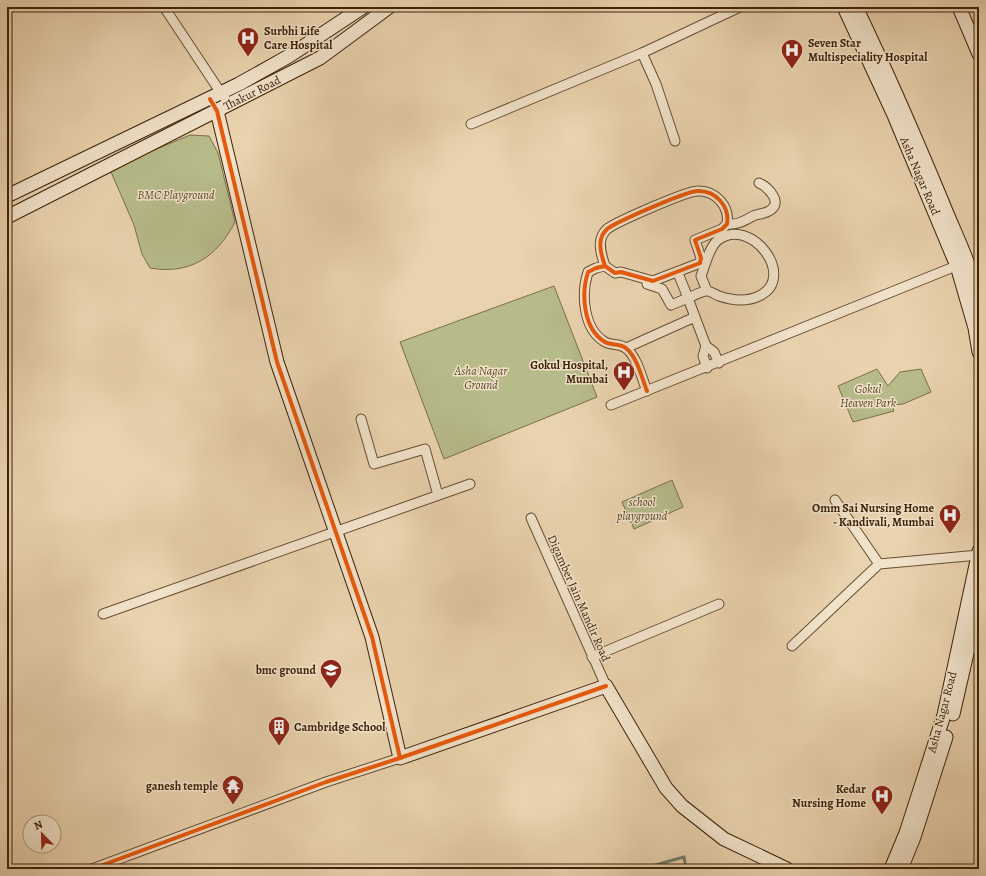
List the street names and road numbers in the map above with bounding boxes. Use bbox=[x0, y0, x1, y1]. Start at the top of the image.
street label: Thakur Road bbox=[221, 72, 284, 114]
street label: Asha Nagar Road bbox=[896, 133, 944, 218]
street label: Digamber Jain Mandir Road bbox=[544, 532, 614, 664]
street label: Asha Nagar Road bbox=[923, 669, 961, 755]

